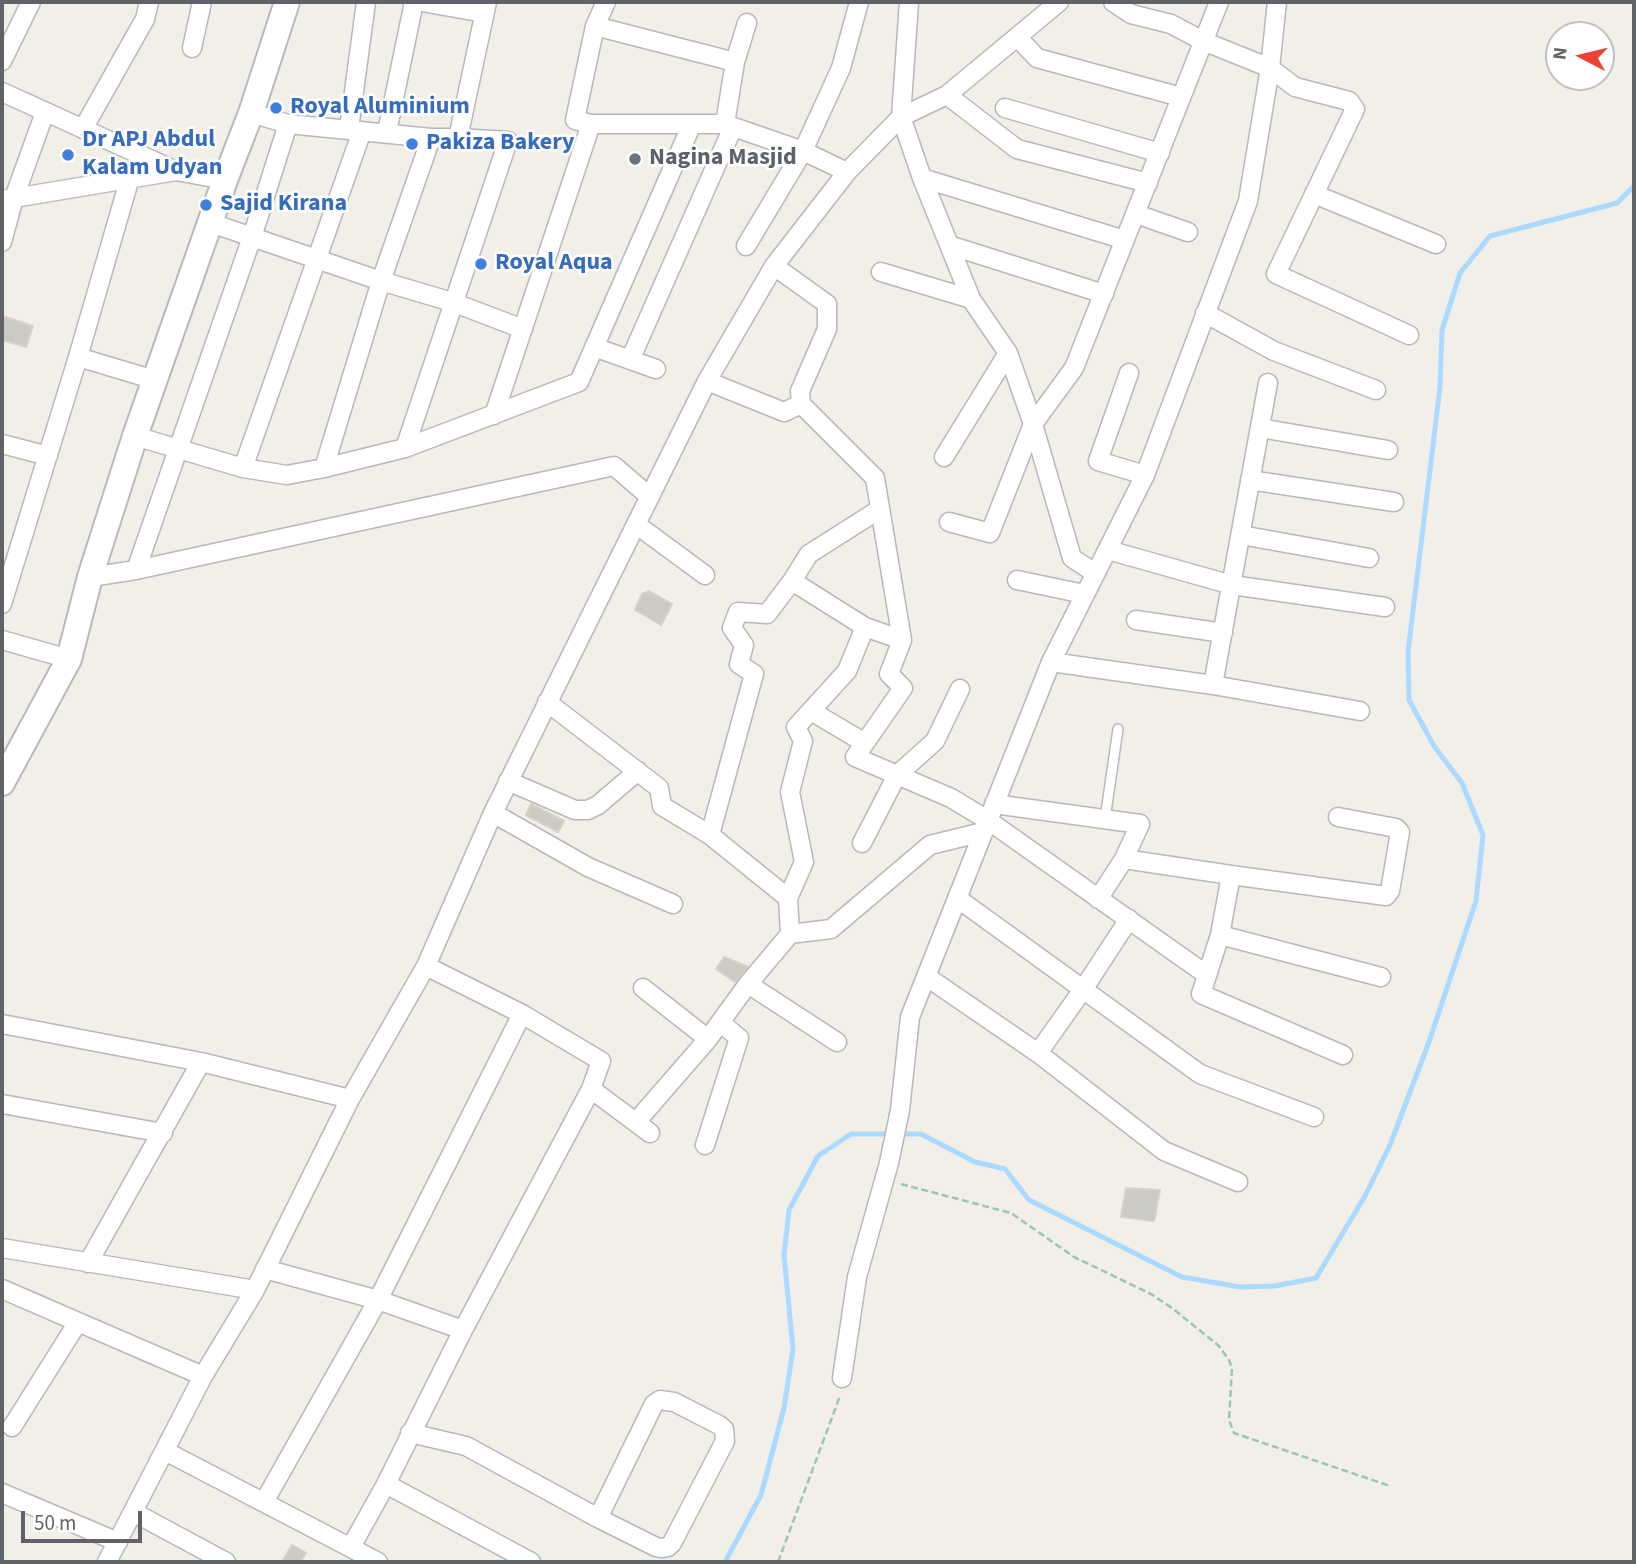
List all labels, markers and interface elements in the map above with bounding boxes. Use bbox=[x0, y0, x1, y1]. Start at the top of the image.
north arrow bbox=[1545, 21, 1615, 91]
text: N bbox=[1546, 46, 1575, 62]
place label: Royal Aluminium bbox=[290, 94, 470, 122]
marker: Royal Aluminium bbox=[268, 100, 284, 116]
place label: Dr APJ Abdul Kalam Udyan bbox=[82, 127, 222, 183]
place label: Pakiza Bakery bbox=[426, 130, 574, 158]
marker: Pakiza Bakery bbox=[404, 136, 420, 152]
place label: Nagina Masjid bbox=[649, 145, 797, 173]
marker: Dr APJ Abdul Kalam Udyan bbox=[60, 147, 76, 163]
marker: Nagina Masjid bbox=[627, 151, 643, 167]
place label: Sajid Kirana bbox=[220, 191, 347, 219]
marker: Sajid Kirana bbox=[198, 197, 214, 213]
place label: Royal Aqua bbox=[495, 250, 613, 278]
marker: Royal Aqua bbox=[473, 256, 489, 272]
scale bar bbox=[24, 1498, 145, 1542]
text: 50 m bbox=[34, 1508, 76, 1538]

